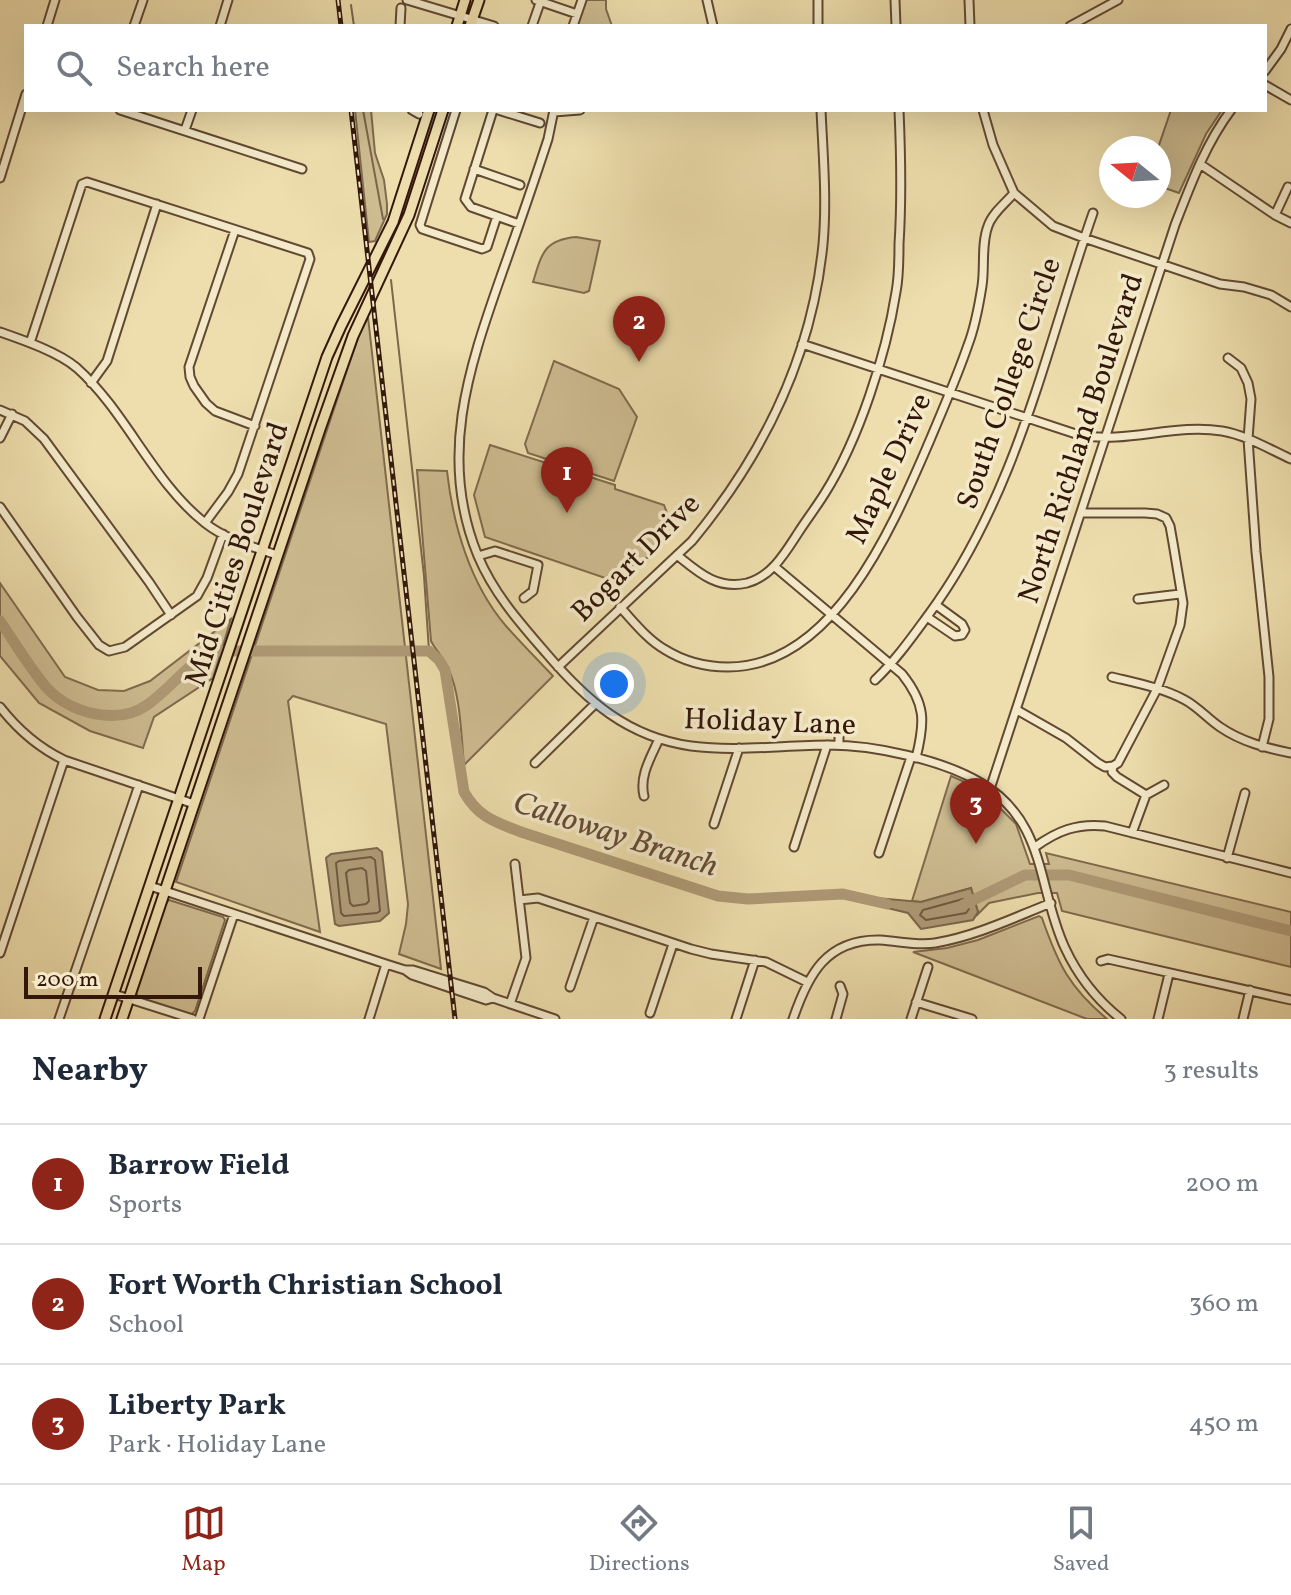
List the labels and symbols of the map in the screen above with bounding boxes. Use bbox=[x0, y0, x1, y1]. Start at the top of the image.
north arrow bbox=[1099, 136, 1171, 208]
street label: South College Circle bbox=[947, 252, 1073, 515]
street label: North Richland Boulevard bbox=[1009, 268, 1155, 609]
pin: 2 bbox=[613, 296, 665, 362]
street label: Maple Drive bbox=[837, 386, 943, 551]
street label: Mid Cities Boulevard bbox=[175, 417, 300, 692]
pin: 1 bbox=[541, 447, 593, 513]
street label: Bogart Drive bbox=[562, 484, 710, 632]
your location bbox=[594, 664, 634, 704]
street label: Holiday Lane bbox=[683, 699, 857, 747]
pin: 3 bbox=[950, 778, 1002, 844]
water label: Calloway Branch bbox=[507, 782, 723, 890]
scale bar bbox=[24, 963, 202, 999]

